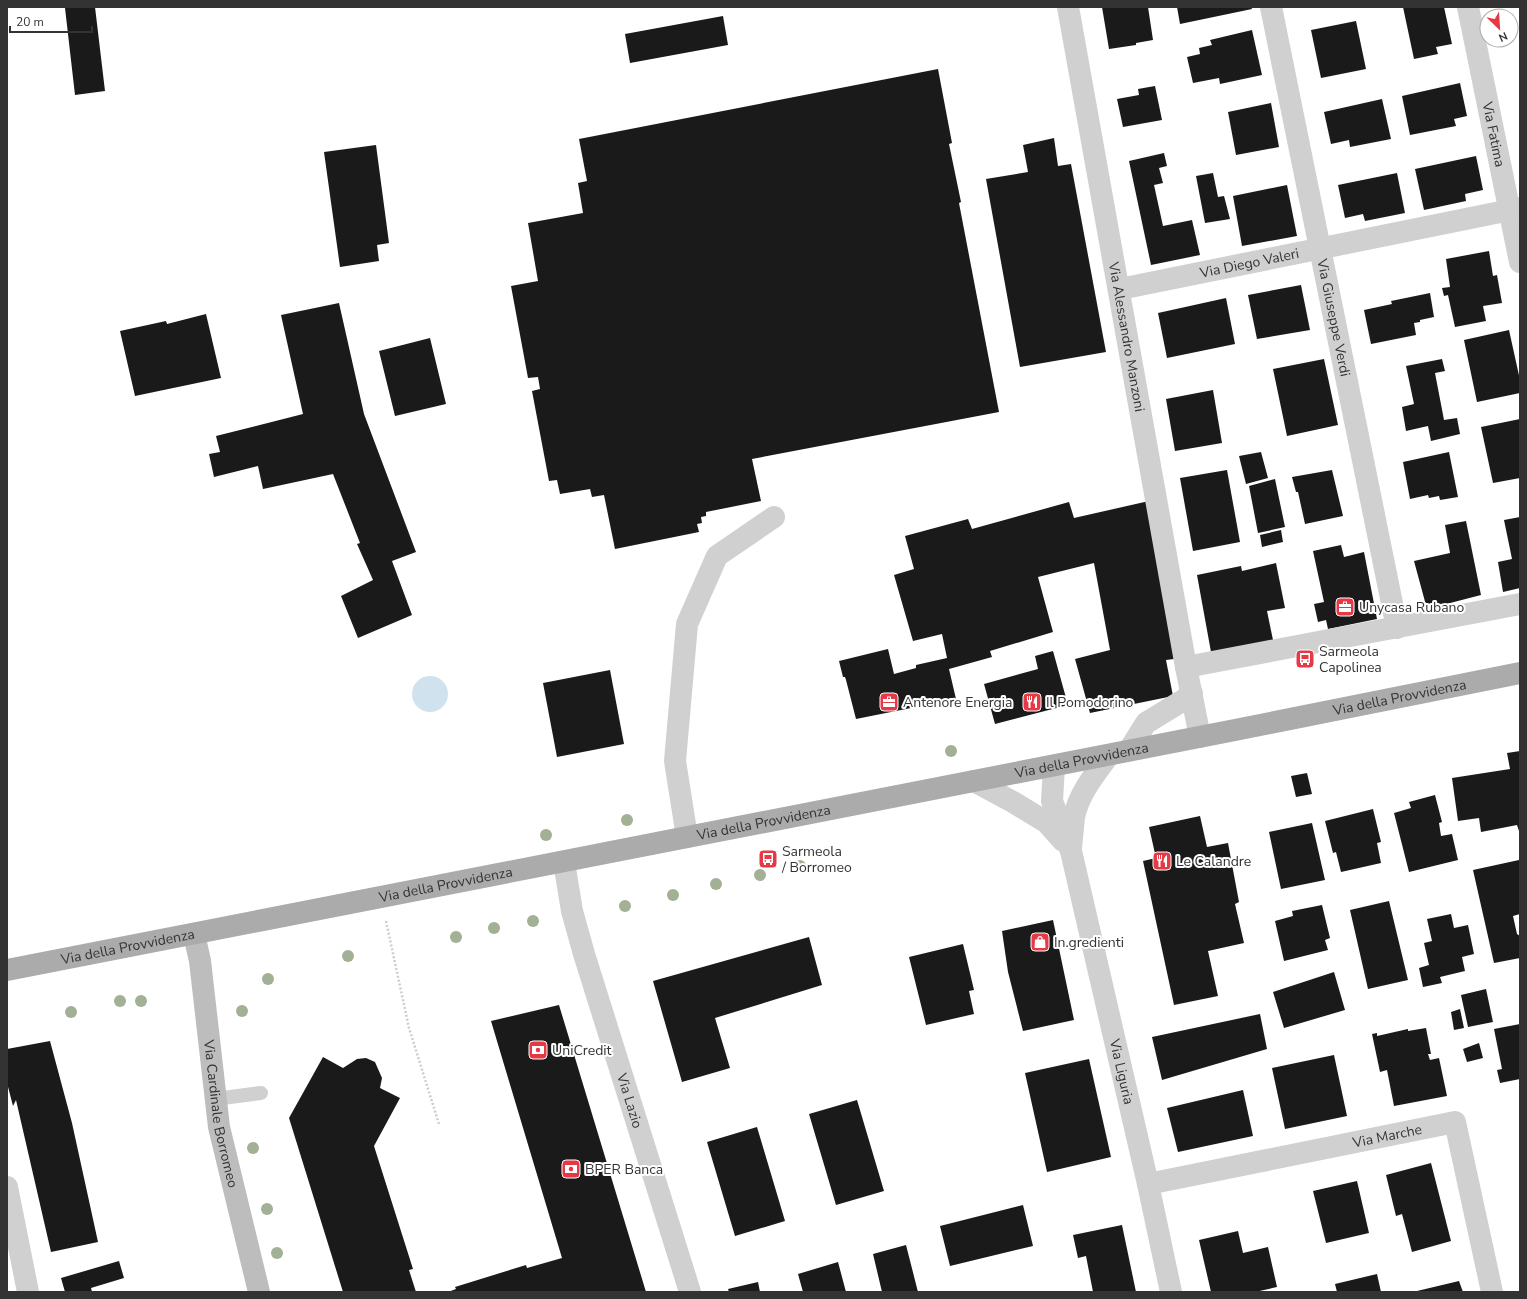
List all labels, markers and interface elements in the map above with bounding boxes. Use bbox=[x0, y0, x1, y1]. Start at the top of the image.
scale bar bbox=[10, 8, 92, 34]
north arrow bbox=[1479, 8, 1519, 48]
text: 20 m bbox=[16, 14, 44, 30]
text: N bbox=[1496, 28, 1510, 45]
street label: Via Fatima bbox=[1478, 99, 1510, 169]
street label: Via Diego Valeri bbox=[1197, 243, 1301, 282]
street label: Via Giuseppe Verdi bbox=[1313, 256, 1355, 378]
street label: Via Alessandro Manzoni bbox=[1104, 259, 1150, 413]
office icon: Unycasa Rubano bbox=[1334, 596, 1356, 618]
place label: Unycasa Rubano bbox=[1359, 598, 1465, 617]
place label: Sarmeola Capolinea bbox=[1319, 642, 1382, 677]
bus stop icon: Sarmeola Capolinea bbox=[1294, 648, 1316, 670]
street label: Via della Provvidenza bbox=[1330, 674, 1468, 720]
office icon: Antenore Energia bbox=[878, 691, 900, 713]
restaurant icon: Il Pomodorino bbox=[1021, 691, 1043, 713]
place label: Antenore Energia bbox=[903, 693, 1013, 712]
place label: Il Pomodorino bbox=[1046, 693, 1134, 712]
street label: Via della Provvidenza bbox=[1012, 738, 1150, 782]
street label: Via della Provvidenza bbox=[694, 800, 832, 845]
place label: Sarmeola / Borromeo bbox=[781, 842, 852, 877]
bus stop icon: Sarmeola / Borromeo bbox=[757, 848, 779, 870]
restaurant icon: Le Calandre bbox=[1151, 850, 1173, 872]
place label: Le Calandre bbox=[1176, 852, 1251, 871]
street label: Via della Provvidenza bbox=[376, 862, 514, 907]
street label: Via della Provvidenza bbox=[58, 924, 196, 969]
shop icon: In.gredienti bbox=[1029, 931, 1051, 953]
place label: In.gredienti bbox=[1054, 933, 1124, 952]
street label: Via Liguria bbox=[1105, 1036, 1139, 1106]
street label: Via Cardinale Borromeo bbox=[199, 1038, 243, 1190]
bank icon: UniCredit bbox=[527, 1039, 549, 1061]
place label: UniCredit bbox=[552, 1041, 612, 1060]
street label: Via Lazio bbox=[612, 1070, 648, 1131]
street label: Via Marche bbox=[1350, 1119, 1423, 1152]
bank icon: BPER Banca bbox=[560, 1158, 582, 1180]
place label: BPER Banca bbox=[585, 1160, 663, 1179]

